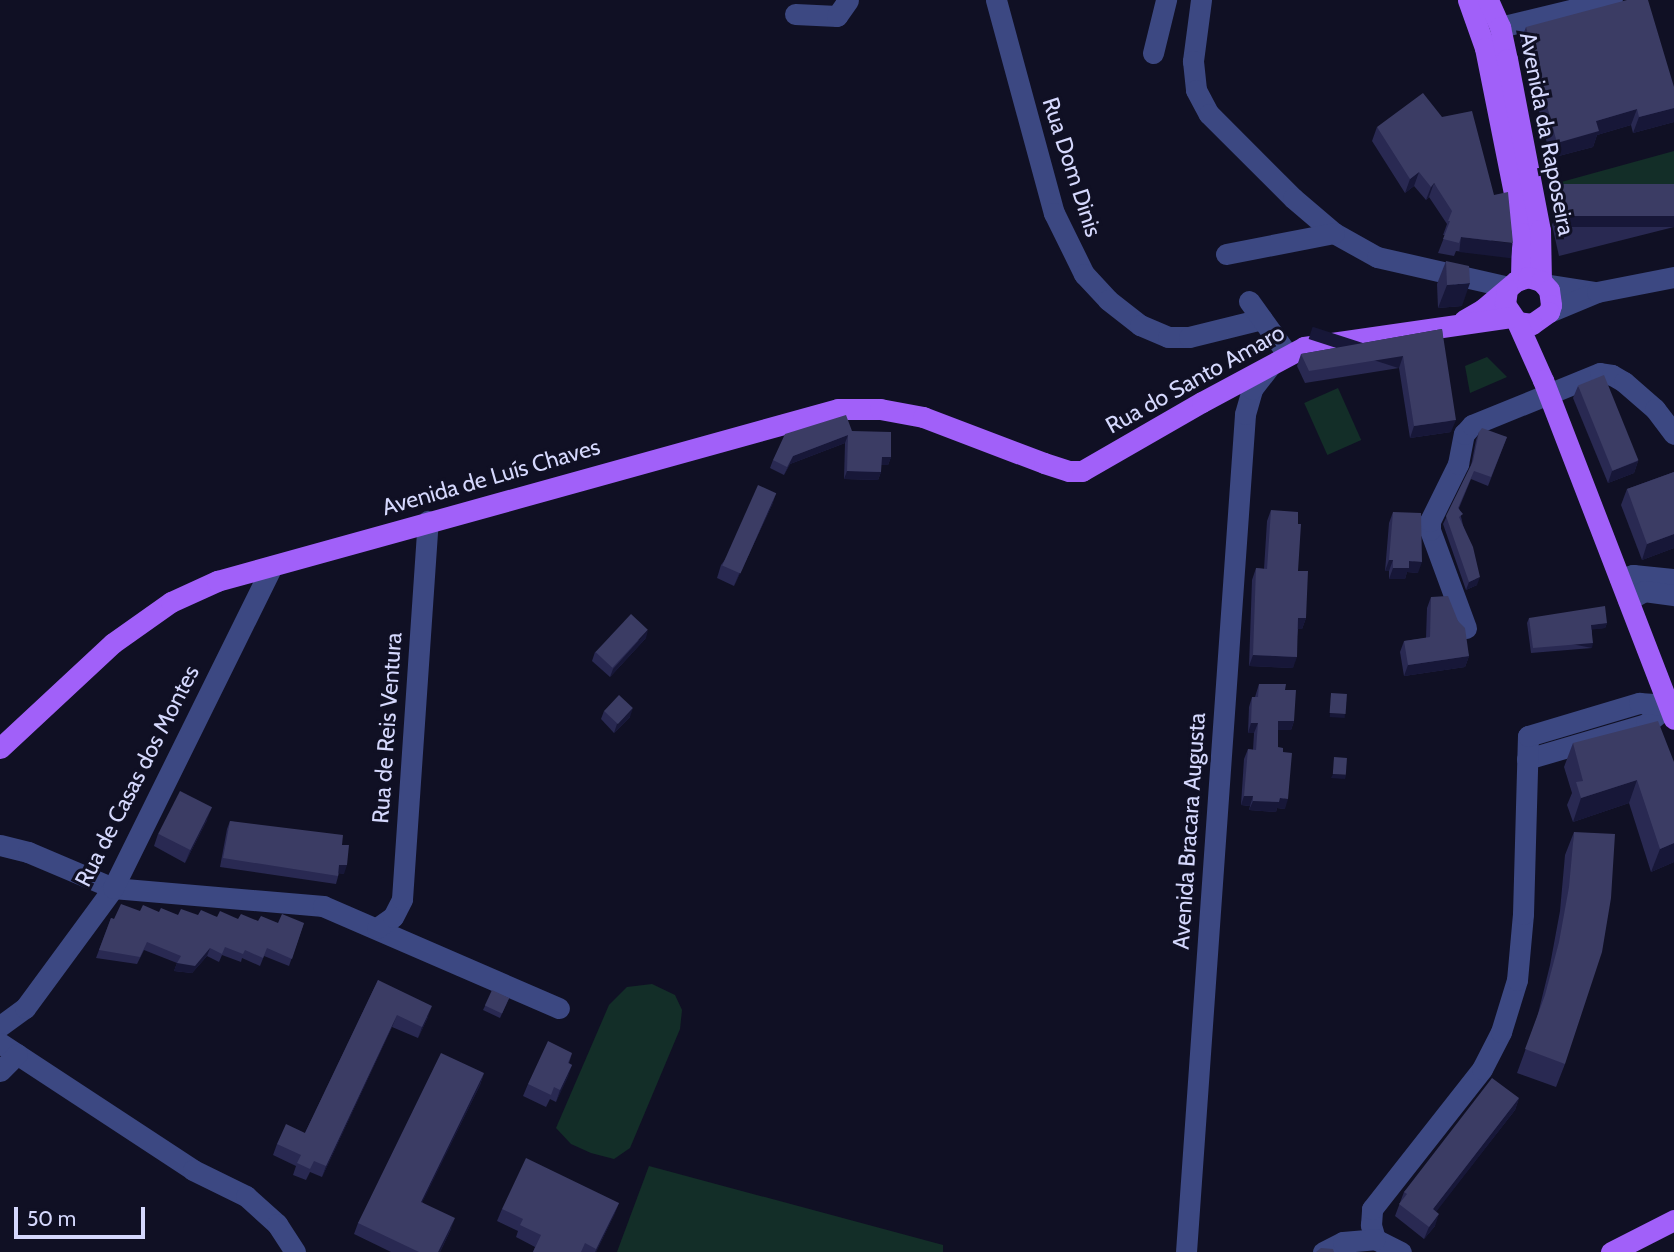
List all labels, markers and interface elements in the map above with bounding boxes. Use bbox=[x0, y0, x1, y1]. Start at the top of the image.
street label: Avenida da Raposeira bbox=[1514, 30, 1580, 238]
street label: Rua Dom Dinis bbox=[1036, 94, 1108, 240]
street label: Rua do Santo Amaro bbox=[1101, 318, 1289, 440]
street label: Avenida de Luís Chaves bbox=[379, 433, 603, 521]
street label: Rua de Reis Ventura bbox=[367, 632, 407, 824]
street label: Rua de Casas dos Montes bbox=[69, 661, 205, 891]
street label: Avenida Bracara Augusta bbox=[1167, 712, 1211, 950]
scale bar bbox=[18, 1192, 149, 1236]
text: 50 m bbox=[27, 1206, 76, 1231]

